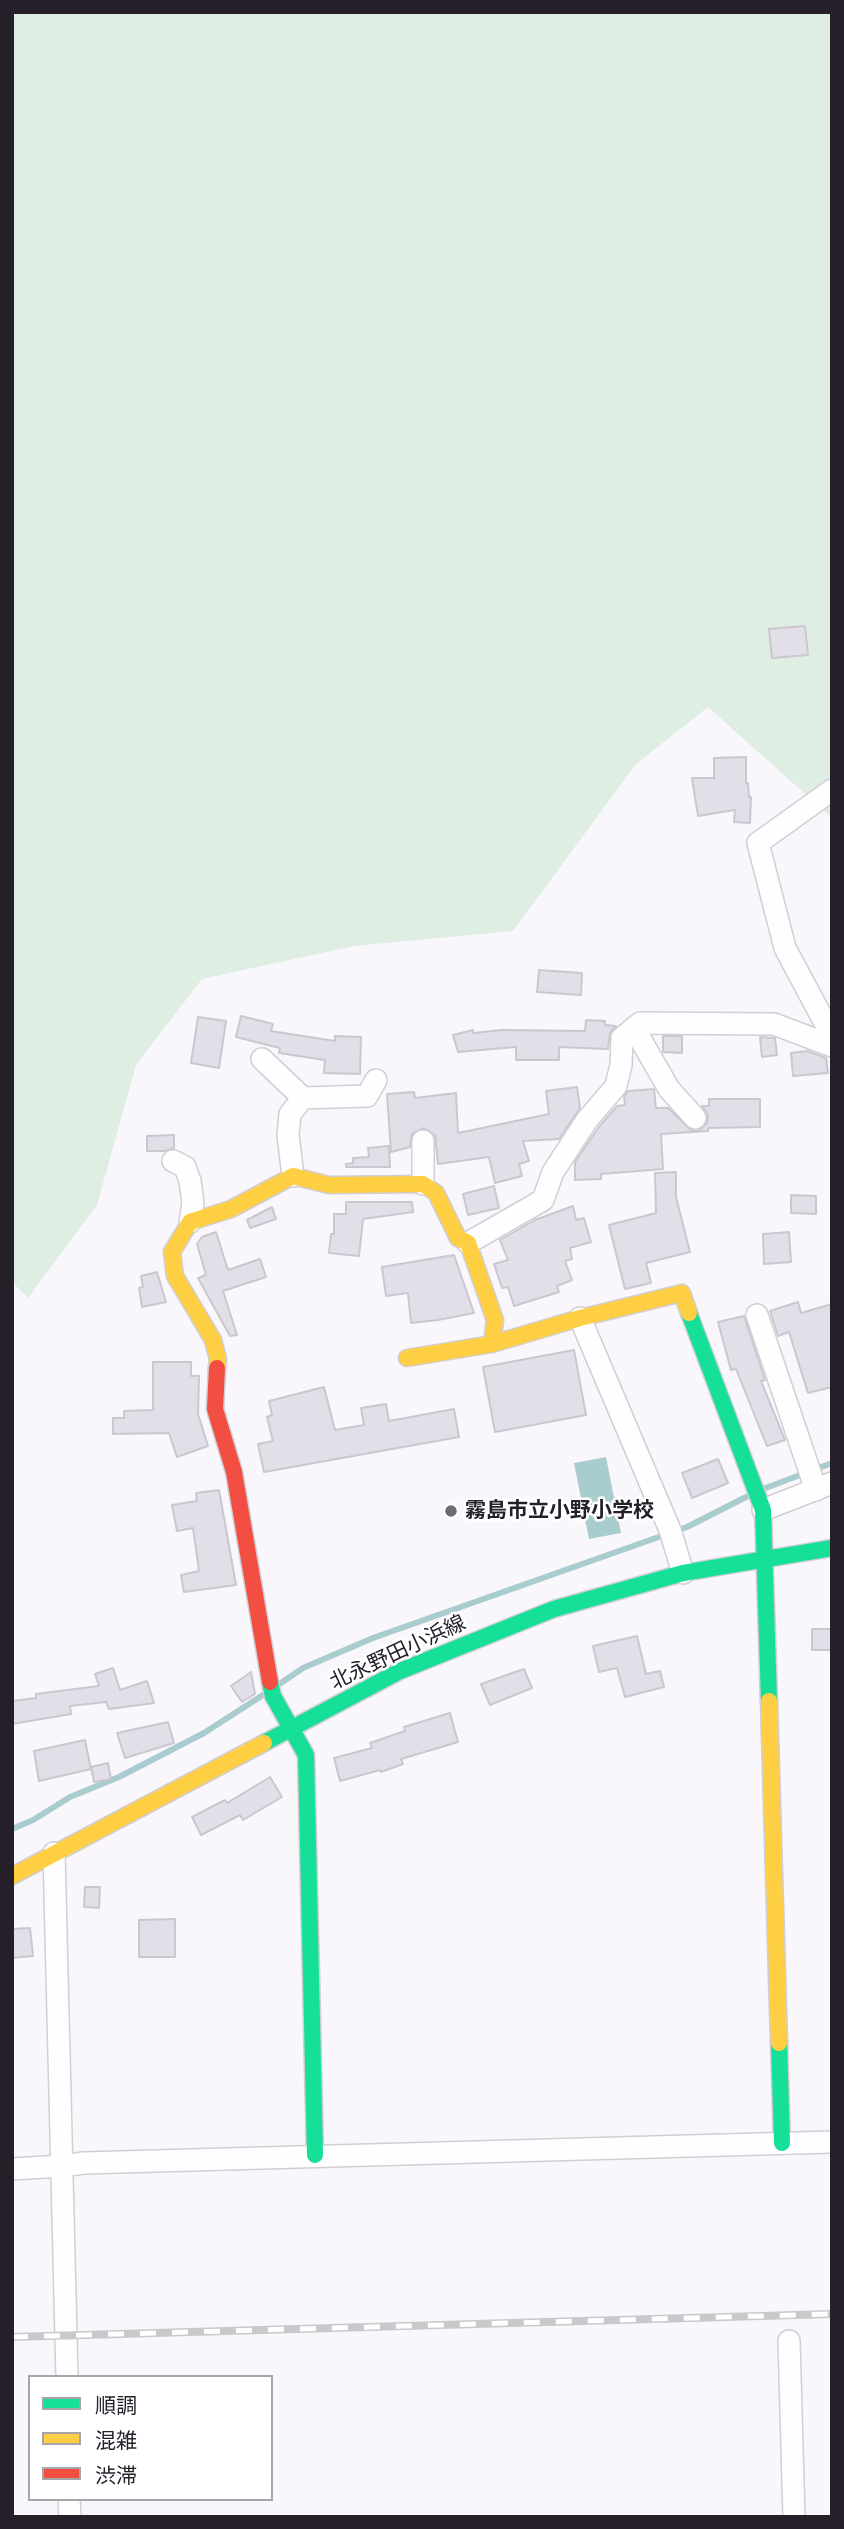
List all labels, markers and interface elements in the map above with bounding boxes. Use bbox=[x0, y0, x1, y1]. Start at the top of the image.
place label: 霧島市立小野小学校 bbox=[465, 1498, 654, 1524]
marker: 霧島市立小野小学校 bbox=[443, 1503, 459, 1519]
street label: 北永野田小浜線 bbox=[326, 1611, 470, 1695]
legend bbox=[28, 2375, 273, 2501]
text: 順調 bbox=[95, 2391, 137, 2419]
text: 混雑 bbox=[95, 2426, 137, 2454]
text: 渋滞 bbox=[95, 2461, 137, 2489]

